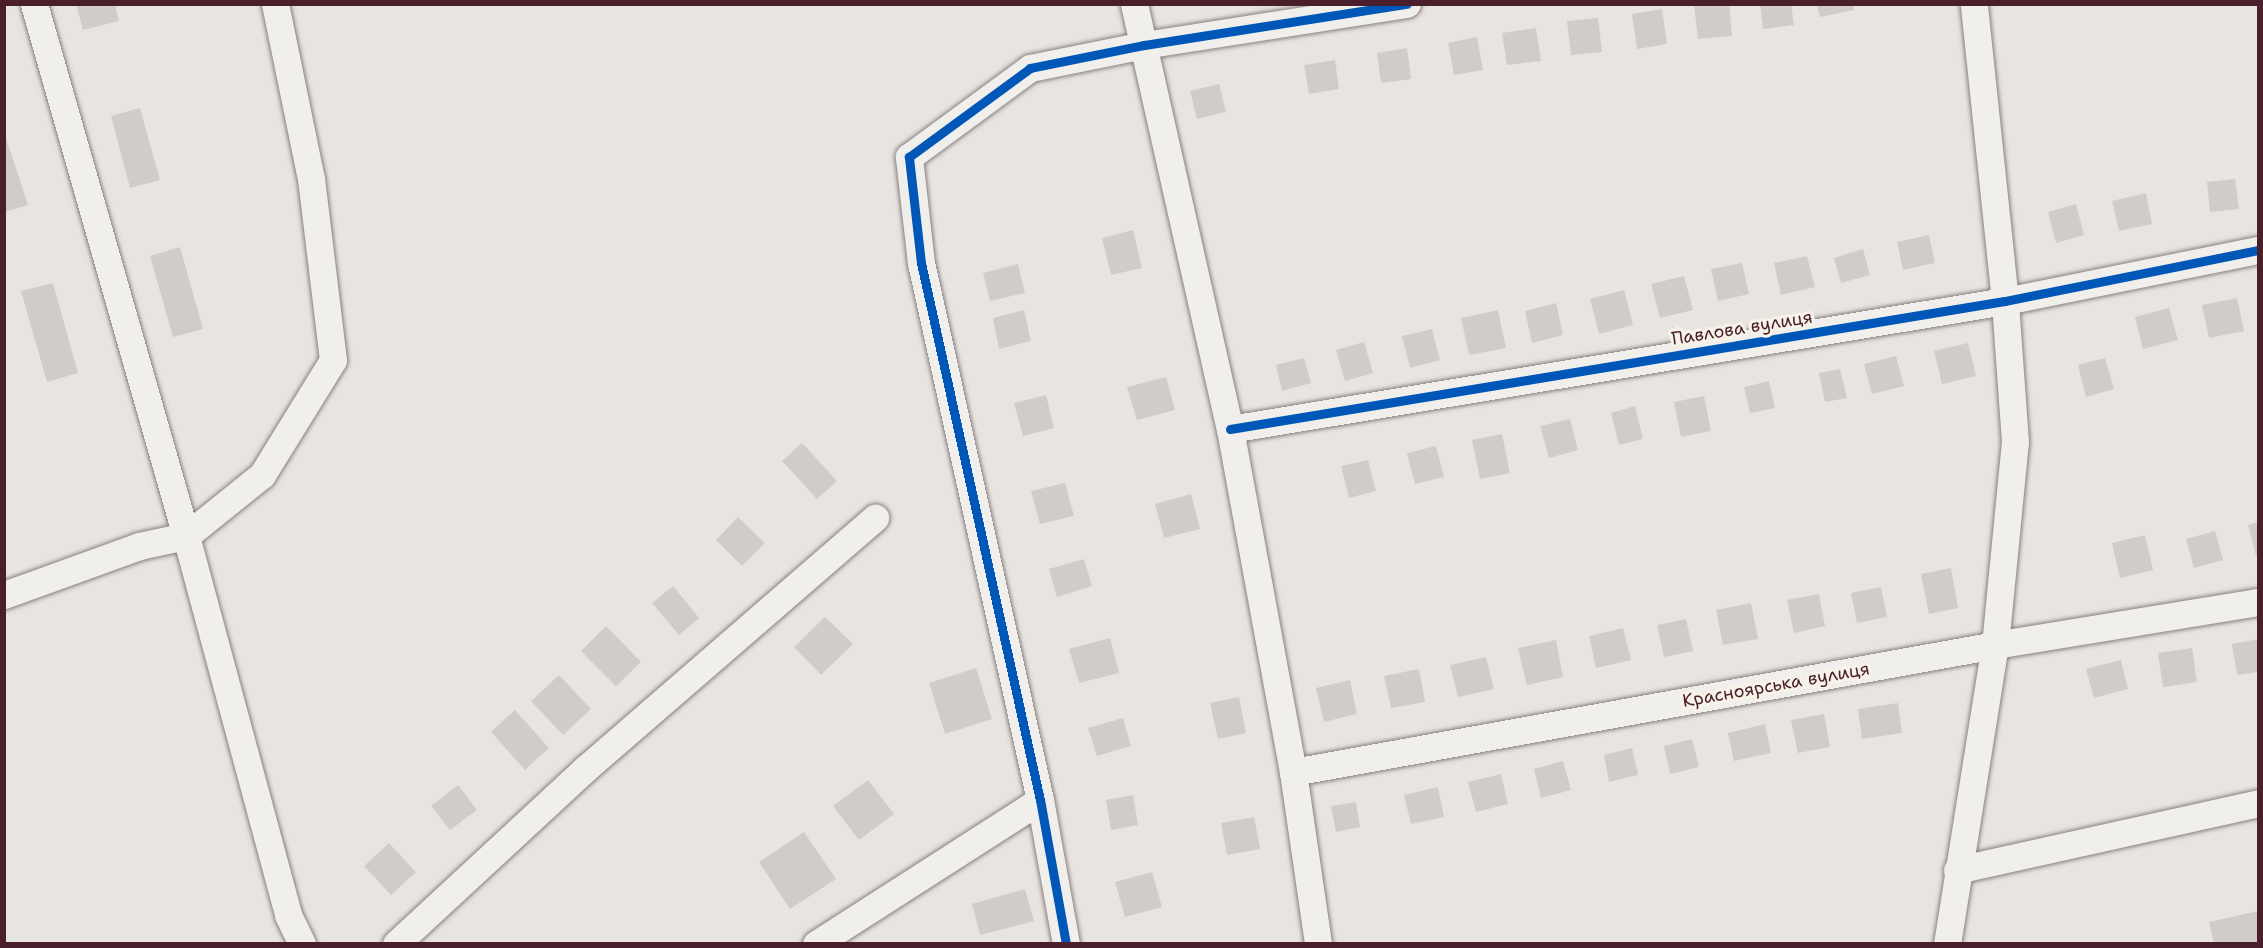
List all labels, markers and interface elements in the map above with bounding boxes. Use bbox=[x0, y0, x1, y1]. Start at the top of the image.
street label: Павлова вулиця bbox=[1670, 306, 1814, 350]
street label: Красноярська вулиця bbox=[1681, 658, 1871, 712]

